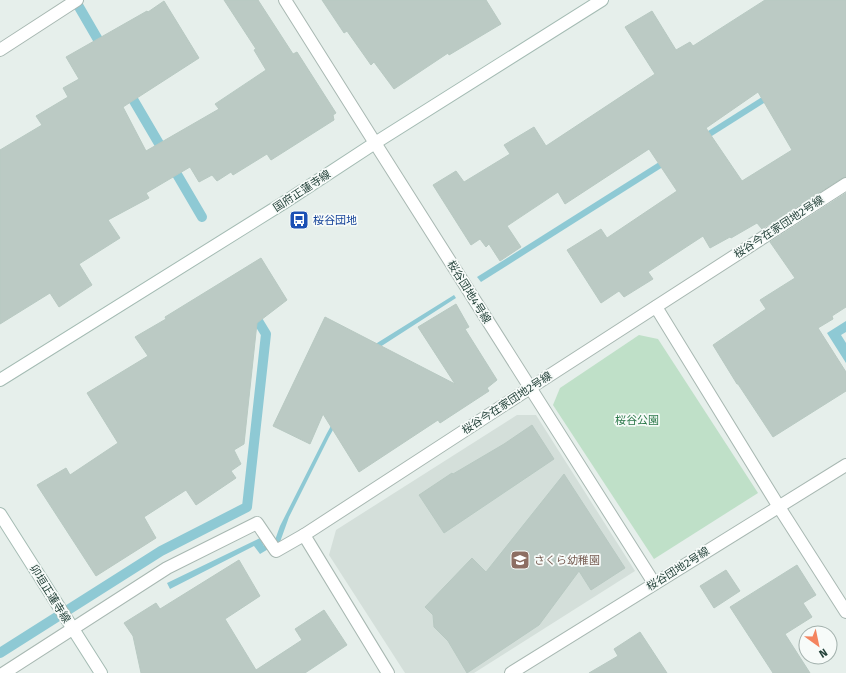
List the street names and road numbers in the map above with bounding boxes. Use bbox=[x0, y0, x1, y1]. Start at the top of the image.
street label: 国府正蓮寺線 bbox=[271, 168, 333, 214]
street label: 桜谷今在家団地2号線 bbox=[732, 193, 826, 261]
street label: 桜谷団地4号線 bbox=[444, 258, 494, 326]
street label: 桜谷今在家団地2号線 bbox=[460, 369, 554, 437]
street label: 桜谷団地2号線 bbox=[644, 545, 712, 593]
street label: 卯垣正蓮寺線 bbox=[27, 563, 73, 625]

